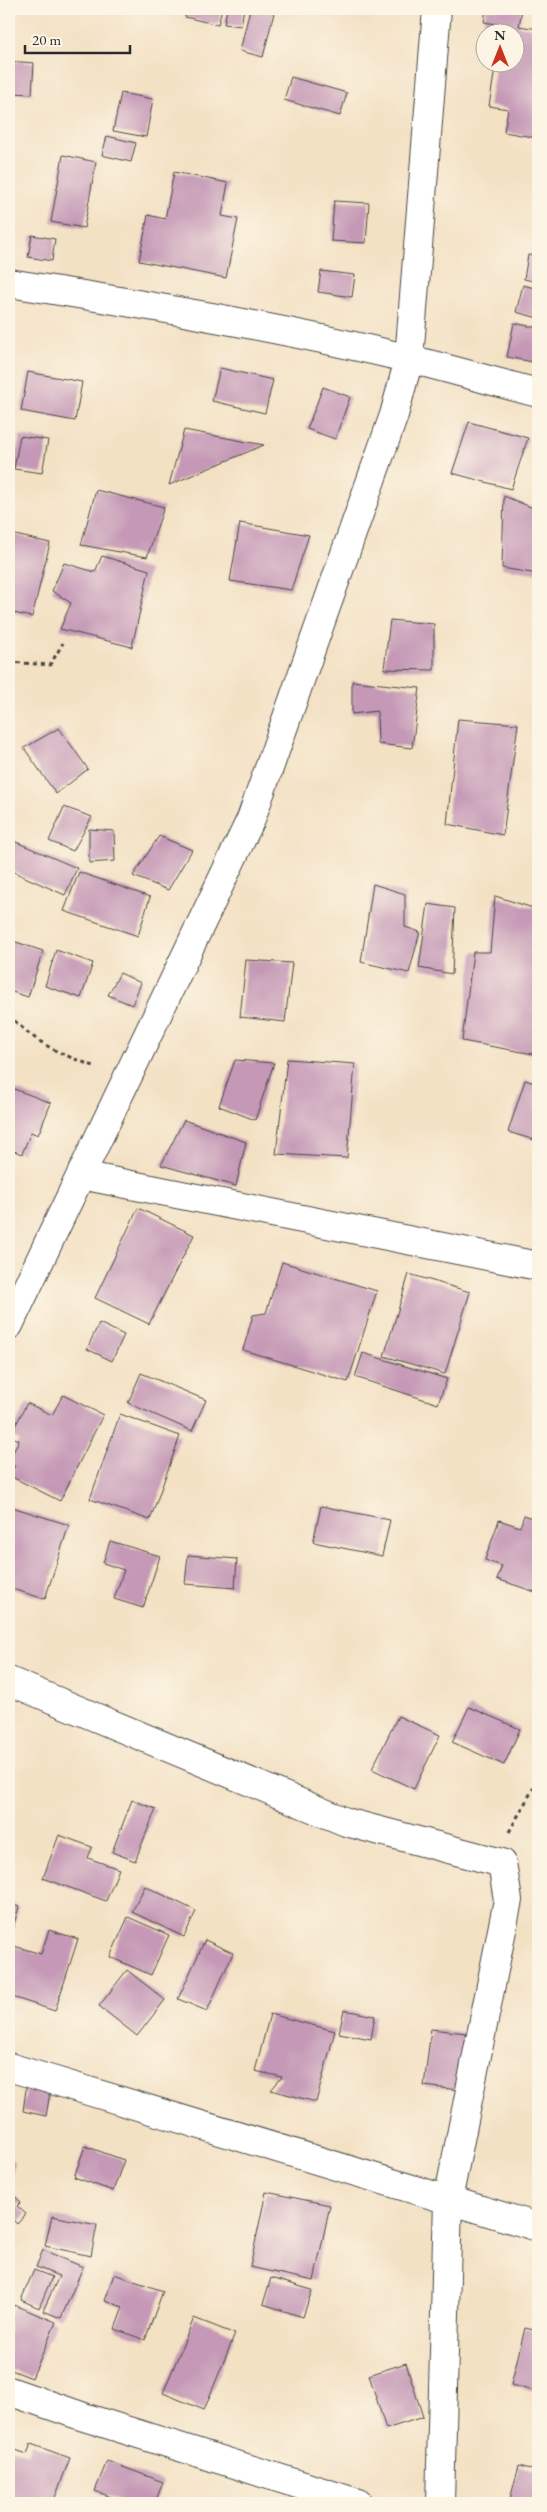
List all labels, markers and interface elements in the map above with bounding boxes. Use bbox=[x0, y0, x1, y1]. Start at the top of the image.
scale bar bbox=[25, 22, 130, 54]
north arrow bbox=[474, 22, 524, 72]
text: N bbox=[494, 26, 506, 44]
text: 20 m bbox=[32, 30, 61, 49]

